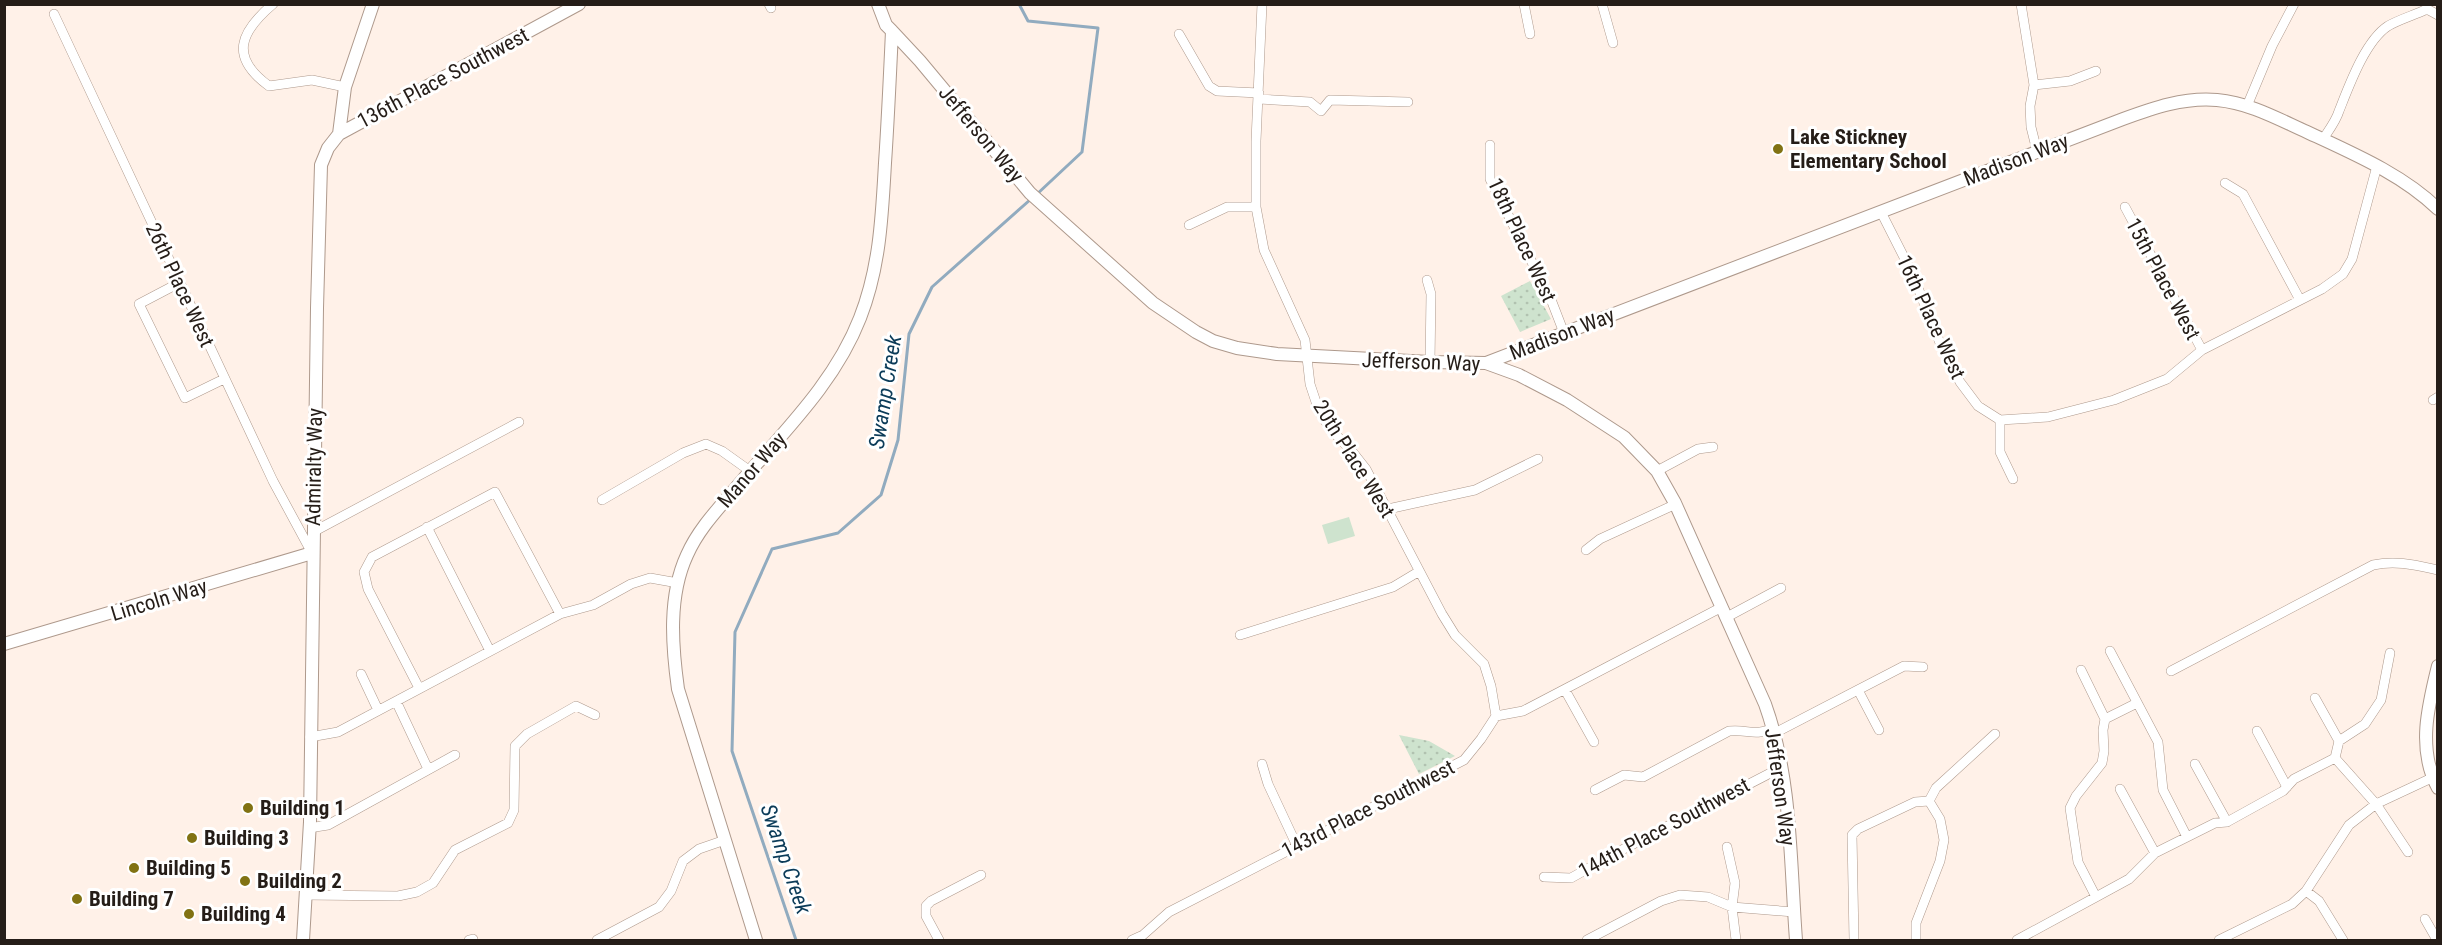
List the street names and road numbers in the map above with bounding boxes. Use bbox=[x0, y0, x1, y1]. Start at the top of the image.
street label: 136th Place Southwest bbox=[353, 23, 533, 133]
street label: Jefferson Way bbox=[934, 81, 1029, 187]
street label: Madison Way bbox=[1960, 129, 2072, 191]
street label: 18th Place West bbox=[1483, 174, 1561, 306]
street label: 15th Place West bbox=[2121, 214, 2205, 344]
street label: 26th Place West bbox=[141, 219, 219, 351]
street label: 16th Place West bbox=[1892, 251, 1970, 383]
street label: Madison Way bbox=[1506, 303, 1618, 365]
street label: Jefferson Way bbox=[1361, 348, 1481, 376]
street label: 20th Place West bbox=[1308, 396, 1400, 522]
street label: Admiralty Way bbox=[301, 407, 327, 526]
street label: Manor Way bbox=[713, 427, 791, 513]
street label: Lincoln Way bbox=[108, 574, 210, 626]
street label: Jefferson Way bbox=[1760, 727, 1800, 848]
street label: 143rd Place Southwest bbox=[1278, 755, 1458, 863]
street label: 144th Place Southwest bbox=[1574, 773, 1754, 883]

